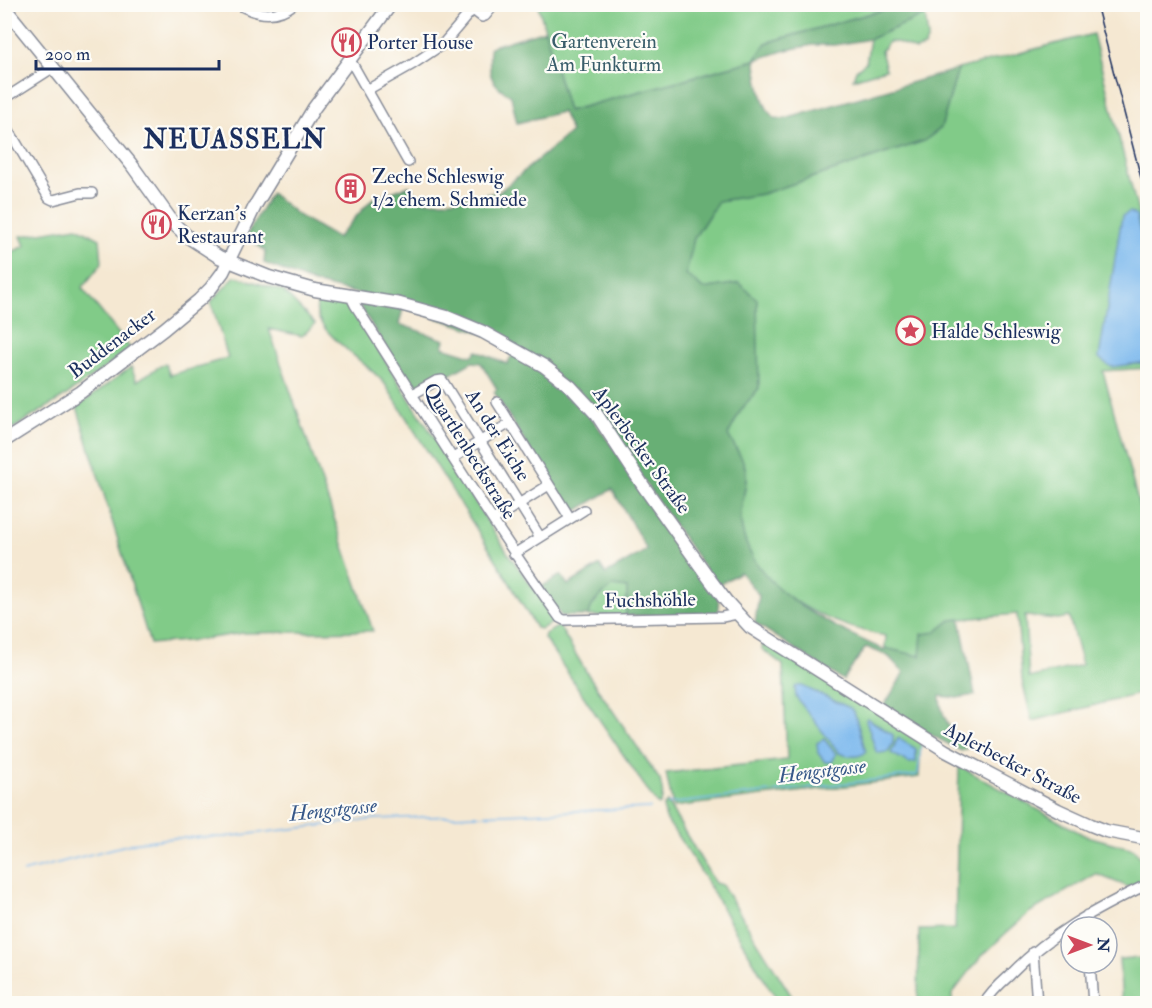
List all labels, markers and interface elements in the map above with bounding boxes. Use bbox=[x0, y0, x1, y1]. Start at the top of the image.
restaurant icon: Porter House bbox=[330, 26, 362, 58]
park label: Gartenverein Am Funkturm bbox=[546, 29, 662, 77]
place label: Porter House bbox=[367, 30, 473, 55]
scale bar bbox=[36, 33, 219, 71]
text: 200 m bbox=[45, 43, 90, 66]
district label: NEUASSELN bbox=[143, 124, 326, 156]
place label: Zeche Schleswig 1/2 ehem. Schmiede bbox=[372, 164, 527, 212]
building icon: Zeche Schleswig 1/2 ehem. Schmiede bbox=[335, 172, 367, 204]
place label: Kerzan's Restaurant bbox=[177, 201, 264, 249]
restaurant icon: Kerzan's Restaurant bbox=[140, 208, 172, 240]
street label: Buddenacker bbox=[63, 302, 161, 384]
place icon: Halde Schleswig bbox=[894, 315, 926, 347]
place label: Halde Schleswig bbox=[931, 319, 1062, 344]
street label: Quartlenbeckstraße bbox=[418, 378, 522, 524]
street label: Aplerbecker Straße bbox=[586, 381, 697, 519]
street label: An der Eiche bbox=[459, 384, 536, 486]
street label: Fuchshöhle bbox=[604, 587, 696, 613]
street label: Aplerbecker Straße bbox=[939, 716, 1086, 810]
water label: Hengstgosse bbox=[776, 752, 868, 790]
water label: Hengstgosse bbox=[287, 792, 379, 828]
north arrow bbox=[1059, 915, 1119, 975]
text: N bbox=[1093, 937, 1113, 953]

